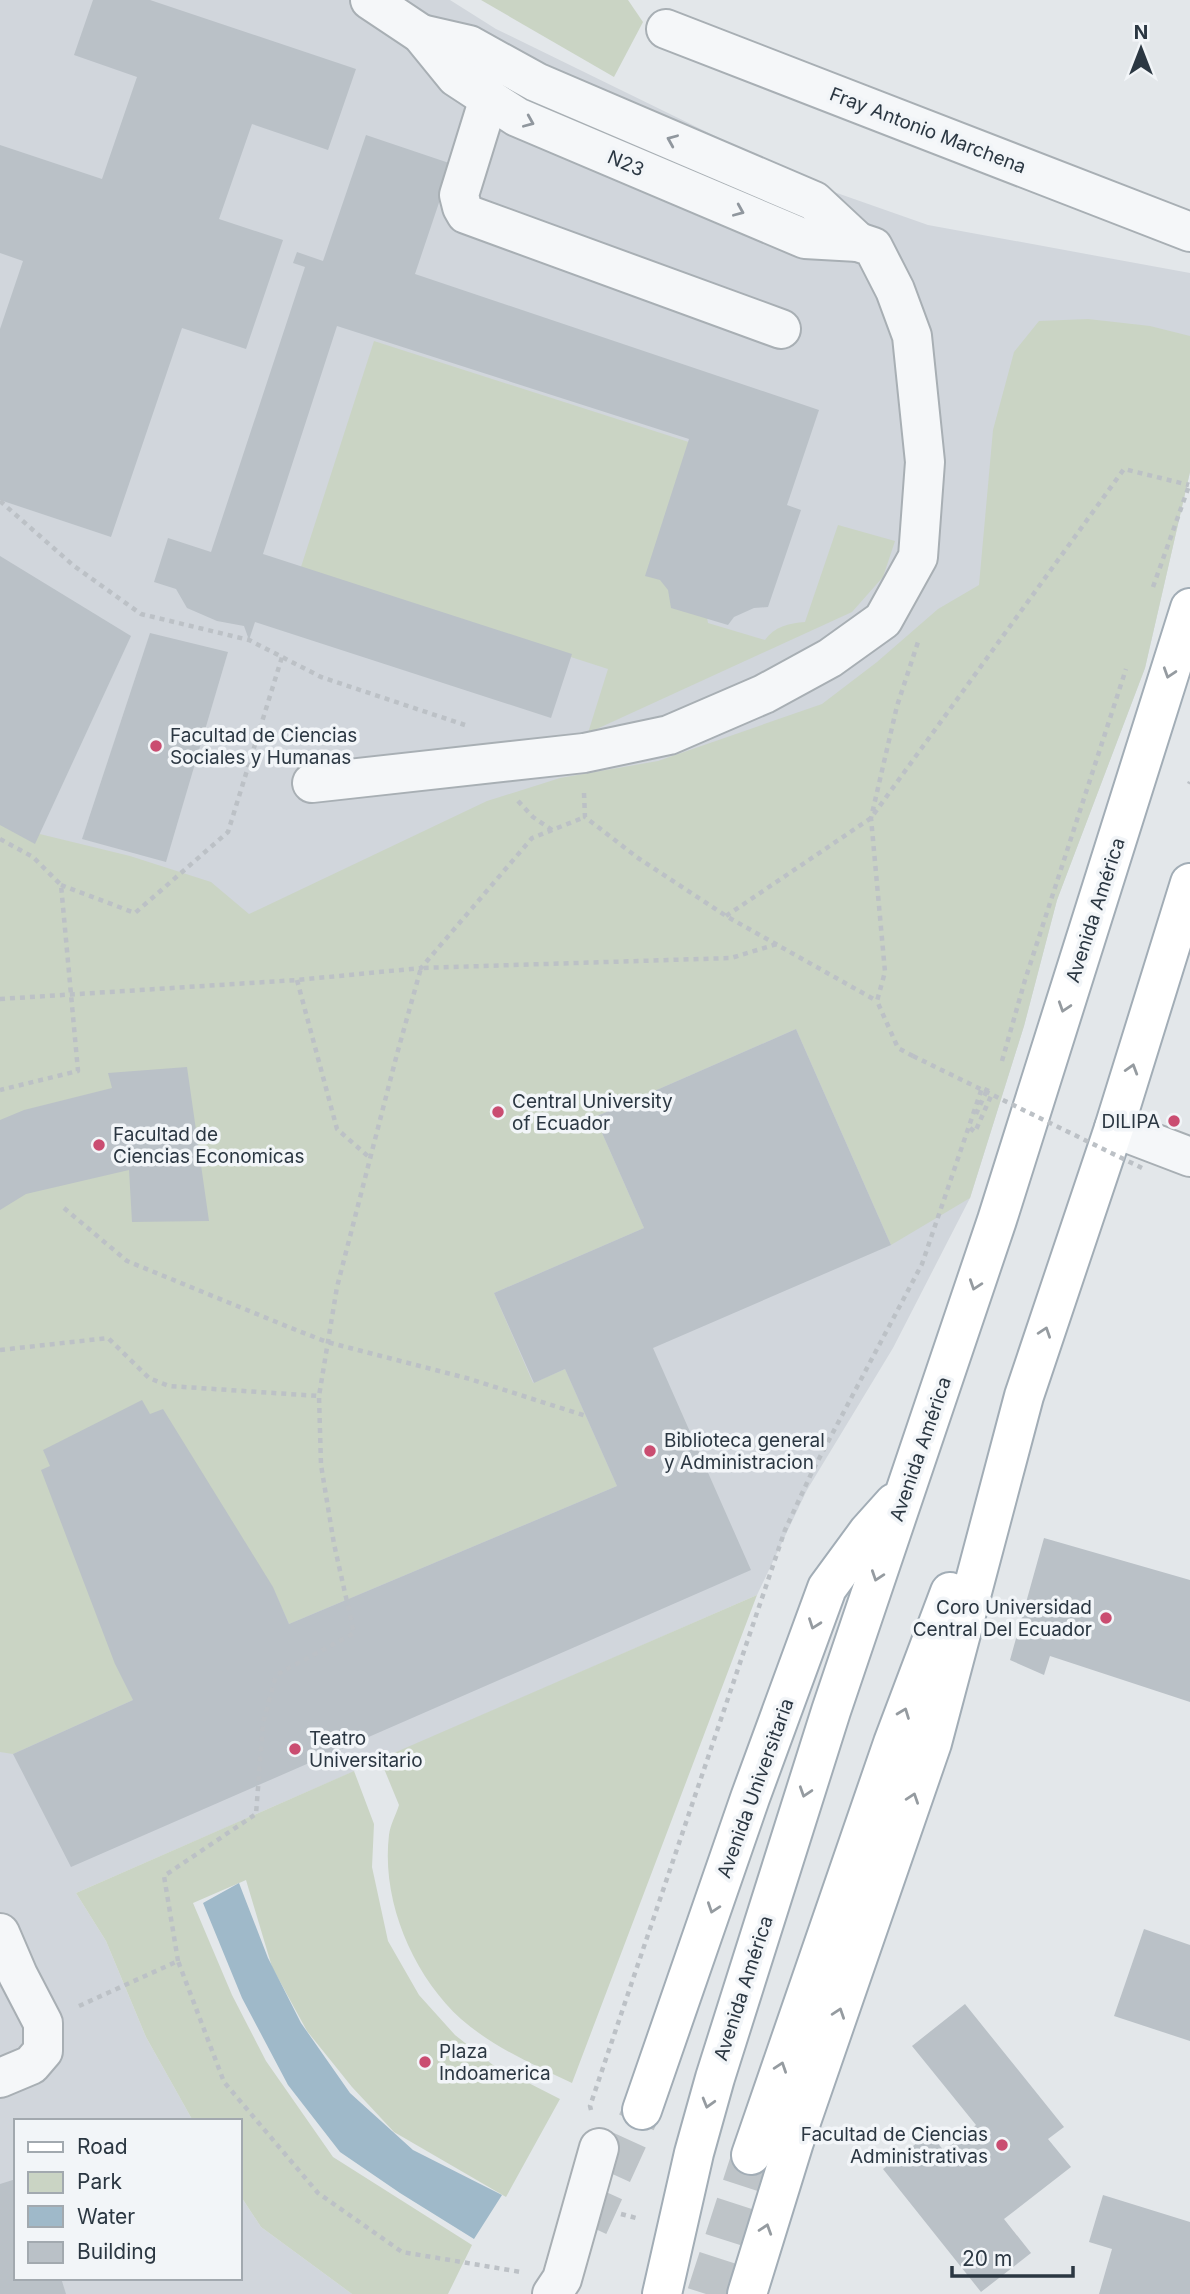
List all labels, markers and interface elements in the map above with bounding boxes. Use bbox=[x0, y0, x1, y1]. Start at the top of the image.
north arrow bbox=[1106, 14, 1176, 84]
text: N bbox=[1134, 21, 1148, 44]
street label: Fray Antonio Marchena bbox=[826, 82, 1029, 179]
one-way arrow bbox=[522, 114, 535, 128]
one-way arrow bbox=[666, 135, 678, 149]
street label: N23 bbox=[604, 146, 648, 181]
one-way arrow bbox=[731, 203, 744, 217]
one-way arrow bbox=[1163, 667, 1178, 679]
place label: Facultad de Ciencias Sociales y Humanas bbox=[170, 724, 357, 769]
marker: Facultad de Ciencias Sociales y Humanas bbox=[148, 738, 164, 754]
street label: Avenida América bbox=[1061, 835, 1130, 986]
one-way arrow bbox=[1058, 1000, 1072, 1012]
one-way arrow bbox=[1124, 1064, 1139, 1076]
place label: Central University of Ecuador bbox=[512, 1090, 673, 1135]
marker: Central University of Ecuador bbox=[490, 1104, 506, 1120]
place label: DILIPA bbox=[1101, 1110, 1160, 1133]
marker: DILIPA bbox=[1166, 1113, 1182, 1129]
place label: Facultad de Ciencias Economicas bbox=[113, 1123, 305, 1168]
marker: Facultad de Ciencias Economicas bbox=[91, 1137, 107, 1153]
one-way arrow bbox=[969, 1278, 983, 1291]
one-way arrow bbox=[1037, 1326, 1051, 1338]
street label: Avenida América bbox=[885, 1374, 956, 1524]
place label: Biblioteca general y Administracion bbox=[664, 1429, 825, 1474]
marker: Biblioteca general y Administracion bbox=[642, 1443, 658, 1459]
one-way arrow bbox=[871, 1570, 885, 1582]
place label: Coro Universidad Central Del Ecuador bbox=[913, 1596, 1092, 1641]
marker: Coro Universidad Central Del Ecuador bbox=[1098, 1610, 1114, 1626]
one-way arrow bbox=[808, 1618, 822, 1630]
street label: Avenida Universitaria bbox=[712, 1695, 799, 1881]
one-way arrow bbox=[895, 1708, 909, 1720]
place label: Teatro Universitario bbox=[309, 1727, 423, 1772]
marker: Teatro Universitario bbox=[287, 1741, 303, 1757]
one-way arrow bbox=[799, 1786, 814, 1798]
one-way arrow bbox=[905, 1792, 919, 1805]
one-way arrow bbox=[707, 1901, 721, 1913]
street label: Avenida América bbox=[709, 1913, 778, 2064]
one-way arrow bbox=[831, 2007, 845, 2020]
place label: Plaza Indoamerica bbox=[439, 2040, 551, 2085]
marker: Plaza Indoamerica bbox=[417, 2054, 433, 2070]
one-way arrow bbox=[773, 2061, 787, 2073]
one-way arrow bbox=[702, 2097, 716, 2109]
legend bbox=[14, 2119, 242, 2280]
place label: Facultad de Ciencias Administrativas bbox=[801, 2123, 988, 2168]
text: Road bbox=[77, 2134, 128, 2159]
marker: Facultad de Ciencias Administrativas bbox=[994, 2137, 1010, 2153]
text: Park bbox=[77, 2169, 122, 2194]
text: Water bbox=[77, 2204, 135, 2229]
one-way arrow bbox=[758, 2223, 772, 2235]
scale bar bbox=[952, 2234, 1073, 2278]
text: Building bbox=[77, 2239, 157, 2264]
text: 20 m bbox=[962, 2246, 1012, 2271]

